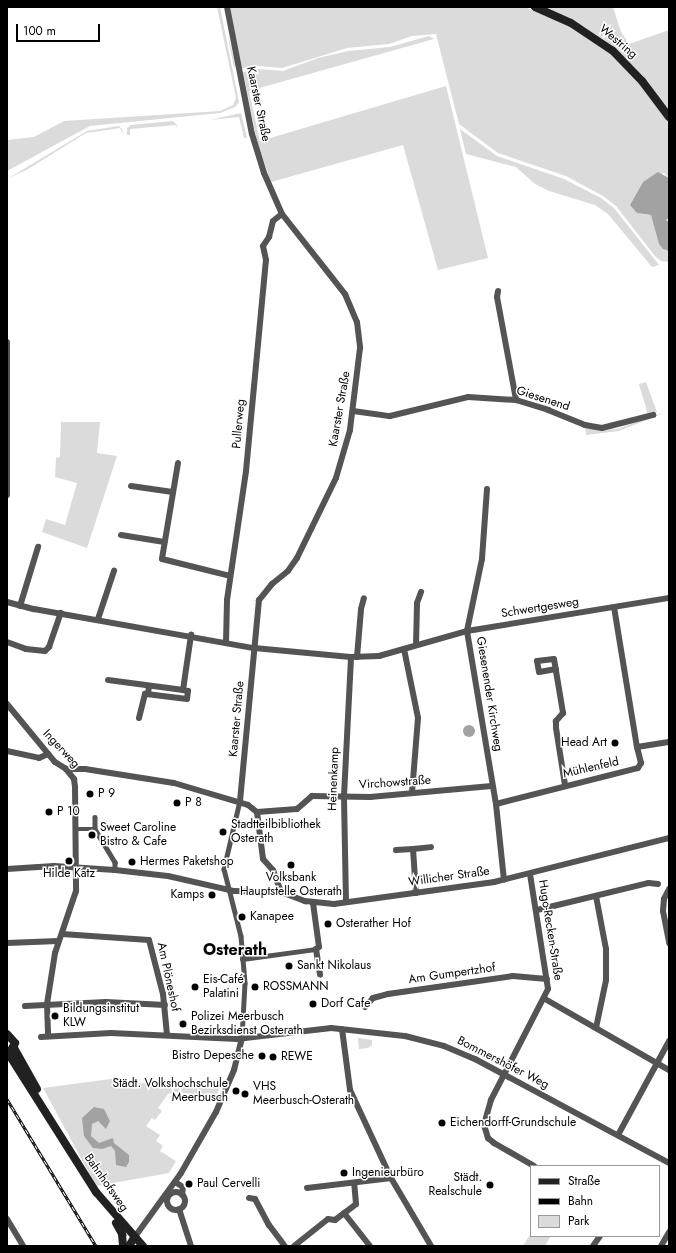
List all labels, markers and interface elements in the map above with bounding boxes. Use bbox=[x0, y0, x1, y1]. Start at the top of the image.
scale bar bbox=[18, 16, 102, 42]
text: 100 m bbox=[23, 22, 56, 40]
street label: Westring bbox=[596, 22, 640, 62]
street label: Kaarster Straße bbox=[243, 65, 273, 143]
street label: Kaarster Straße bbox=[326, 370, 354, 448]
street label: Giesenend bbox=[515, 384, 571, 414]
street label: Pullerweg bbox=[230, 399, 248, 449]
street label: Schwertgesweg bbox=[500, 595, 580, 621]
street label: Giesenender Kirchweg bbox=[473, 636, 505, 752]
street label: Kaarster Straße bbox=[226, 680, 248, 758]
street label: Ingerweg bbox=[39, 727, 83, 771]
place label: Head Art bbox=[561, 736, 607, 750]
marker: Head Art bbox=[610, 738, 620, 748]
street label: Heinenkamp bbox=[326, 747, 342, 811]
street label: Mühlenfeld bbox=[562, 755, 620, 781]
street label: Virchowstraße bbox=[359, 773, 431, 793]
place label: P 9 bbox=[98, 787, 115, 801]
marker: P 9 bbox=[85, 789, 95, 799]
place label: P 8 bbox=[185, 796, 202, 810]
marker: P 8 bbox=[172, 798, 182, 808]
place label: P 10 bbox=[57, 805, 80, 819]
marker: P 10 bbox=[44, 807, 54, 817]
place label: Stadtteilbibliothek Osterath bbox=[231, 818, 321, 846]
place label: Sweet Caroline Bistro & Cafe bbox=[100, 821, 176, 849]
marker: Stadtteilbibliothek Osterath bbox=[218, 827, 228, 837]
marker: Sweet Caroline Bistro & Cafe bbox=[87, 830, 97, 840]
place label: Hermes Paketshop bbox=[140, 855, 234, 869]
marker: Hilde Katz bbox=[64, 856, 74, 866]
marker: Hermes Paketshop bbox=[127, 857, 137, 867]
marker: Volksbank Hauptstelle Osterath bbox=[286, 860, 296, 870]
street label: Willicher Straße bbox=[407, 864, 491, 890]
place label: Hilde Katz bbox=[43, 867, 95, 881]
place label: Volksbank Hauptstelle Osterath bbox=[240, 871, 342, 899]
street label: Hugo-Recken-Straße bbox=[535, 879, 565, 981]
place label: Kamps bbox=[170, 888, 204, 902]
marker: Kamps bbox=[207, 890, 217, 900]
place label: Kanapee bbox=[250, 910, 294, 924]
marker: Kanapee bbox=[237, 912, 247, 922]
place label: Osterather Hof bbox=[336, 917, 411, 931]
marker: Osterather Hof bbox=[323, 919, 333, 929]
district label: Osterath bbox=[203, 940, 267, 960]
street label: Am Plöneshof bbox=[154, 941, 182, 1013]
place label: Sankt Nikolaus bbox=[297, 959, 371, 973]
marker: Sankt Nikolaus bbox=[284, 961, 294, 971]
street label: Am Gumpertzhof bbox=[408, 961, 496, 987]
place label: Eis-Café Palatini bbox=[203, 973, 244, 1001]
place label: ROSSMANN bbox=[263, 980, 329, 994]
marker: Eis-Café Palatini bbox=[190, 982, 200, 992]
marker: ROSSMANN bbox=[250, 982, 260, 992]
place label: Dorf Cafe bbox=[321, 997, 370, 1011]
marker: Dorf Cafe bbox=[308, 999, 318, 1009]
place label: Bildungsinstitut KLW bbox=[63, 1002, 139, 1030]
place label: Polizei Meerbusch Bezirksdienst Osterath bbox=[191, 1010, 303, 1038]
marker: Bildungsinstitut KLW bbox=[50, 1011, 60, 1021]
marker: Polizei Meerbusch Bezirksdienst Osterath bbox=[178, 1019, 188, 1029]
street label: Bommershöfer Weg bbox=[455, 1034, 551, 1092]
place label: Bistro Depesche bbox=[172, 1049, 254, 1063]
place label: REWE bbox=[281, 1050, 313, 1064]
marker: Bistro Depesche bbox=[257, 1051, 267, 1061]
marker: REWE bbox=[268, 1052, 278, 1062]
place label: Städt. Volkshochschule Meerbusch bbox=[112, 1077, 228, 1105]
place label: VHS Meerbusch-Osterath bbox=[253, 1080, 354, 1108]
marker: Städt. Volkshochschule Meerbusch bbox=[231, 1086, 241, 1096]
marker: VHS Meerbusch-Osterath bbox=[240, 1089, 250, 1099]
place label: Eichendorff-Grundschule bbox=[450, 1116, 576, 1130]
marker: Eichendorff-Grundschule bbox=[437, 1118, 447, 1128]
street label: Bahnhofsweg bbox=[81, 1151, 131, 1215]
legend bbox=[530, 1165, 660, 1237]
place label: Ingenieurbüro bbox=[352, 1166, 424, 1180]
marker: Ingenieurbüro bbox=[339, 1168, 349, 1178]
place label: Städt. Realschule bbox=[428, 1171, 482, 1199]
text: Straße bbox=[568, 1172, 600, 1190]
place label: Paul Cervelli bbox=[197, 1177, 260, 1191]
marker: Paul Cervelli bbox=[184, 1179, 194, 1189]
marker: Städt. Realschule bbox=[485, 1180, 495, 1190]
text: Bahn bbox=[568, 1192, 593, 1210]
text: Park bbox=[568, 1212, 589, 1230]

